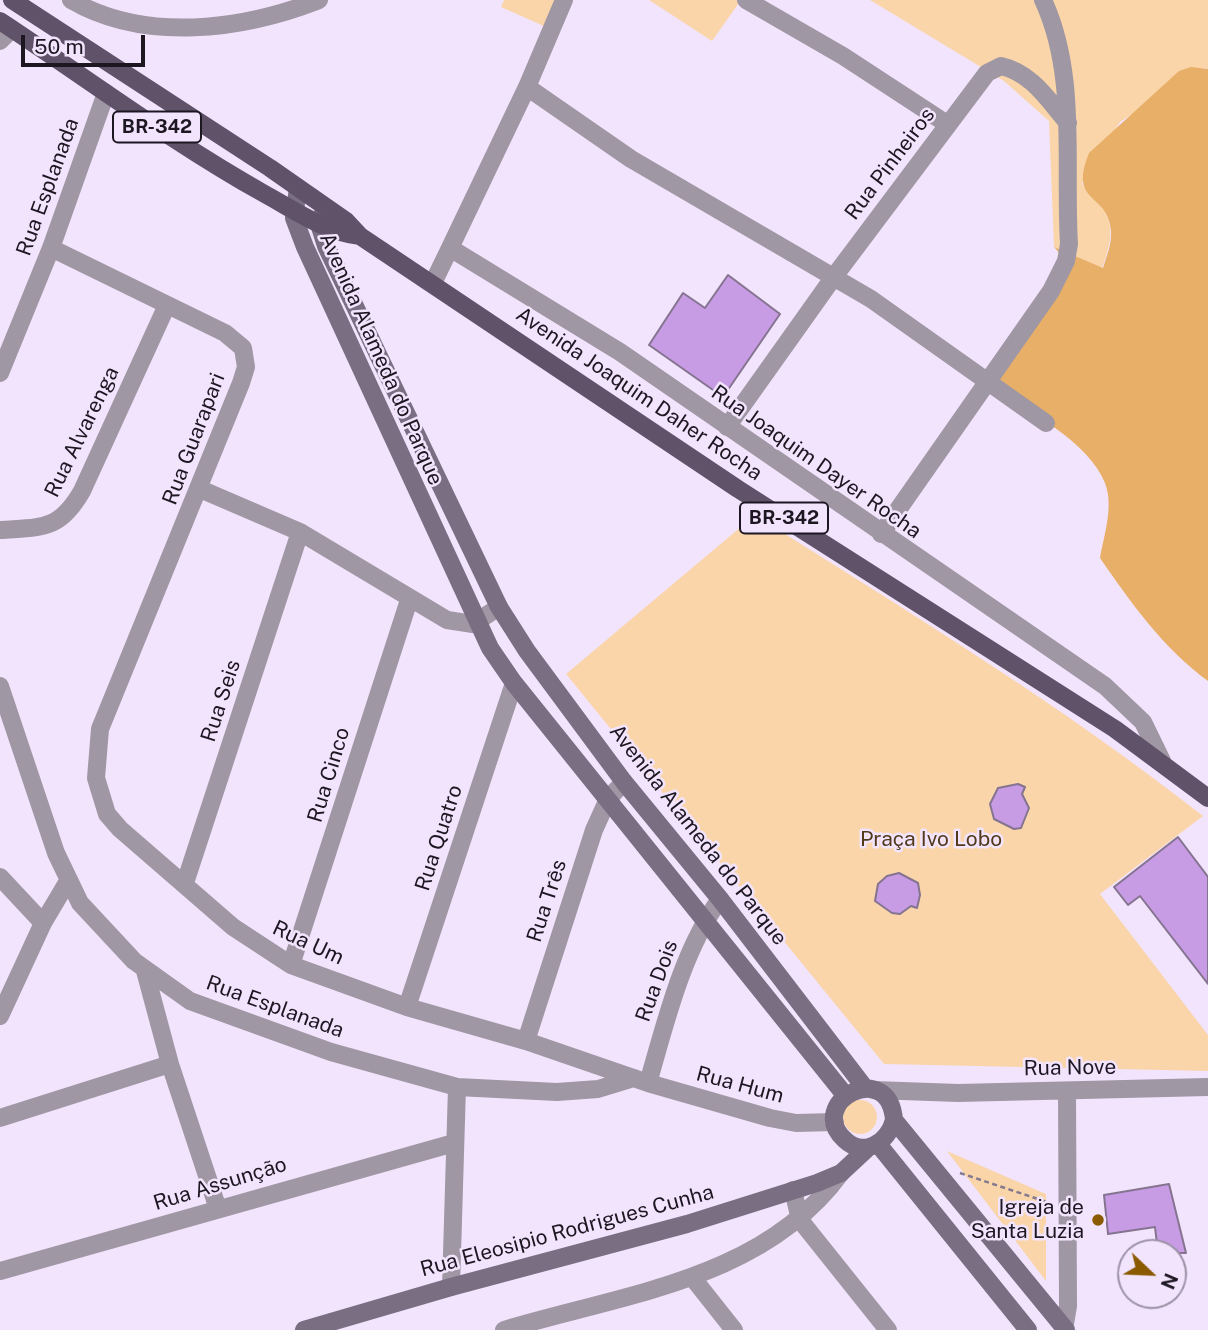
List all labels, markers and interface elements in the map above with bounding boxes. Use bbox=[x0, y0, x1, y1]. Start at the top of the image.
scale bar bbox=[24, 21, 149, 65]
text: 50 m bbox=[34, 34, 84, 59]
street label: Rua Pinheiros bbox=[840, 103, 940, 225]
road number: BR-342 bbox=[113, 111, 201, 142]
street label: Rua Esplanada bbox=[11, 115, 85, 259]
street label: Avenida Alameda do Parque bbox=[314, 229, 448, 489]
street label: Avenida Joaquim Daher Rocha bbox=[511, 302, 767, 486]
street label: Rua Alvarenga bbox=[40, 363, 124, 501]
street label: Rua Guarapari bbox=[157, 370, 231, 508]
street label: Rua Joaquim Dayer Rocha bbox=[706, 380, 926, 544]
road number: BR-342 bbox=[740, 503, 828, 534]
street label: Rua Seis bbox=[196, 657, 246, 745]
street label: Avenida Alameda do Parque bbox=[604, 719, 792, 951]
street label: Rua Cinco bbox=[303, 724, 355, 826]
street label: Rua Quatro bbox=[410, 782, 468, 894]
park label: Praça Ivo Lobo bbox=[860, 827, 1002, 853]
street label: Rua Três bbox=[522, 857, 572, 945]
street label: Rua Um bbox=[268, 916, 348, 970]
street label: Rua Dois bbox=[631, 937, 683, 1025]
street label: Rua Esplanada bbox=[203, 970, 347, 1044]
street label: Rua Nove bbox=[1024, 1055, 1116, 1081]
street label: Rua Hum bbox=[694, 1061, 786, 1109]
street label: Rua Assunção bbox=[150, 1152, 290, 1216]
street label: Rua Eleosipio Rodrigues Cunha bbox=[418, 1180, 716, 1282]
place label: Igreja de Santa Luzia bbox=[971, 1195, 1084, 1245]
marker: Igreja de Santa Luzia bbox=[1090, 1212, 1106, 1228]
north arrow bbox=[1117, 1239, 1187, 1309]
text: N bbox=[1156, 1270, 1183, 1293]

